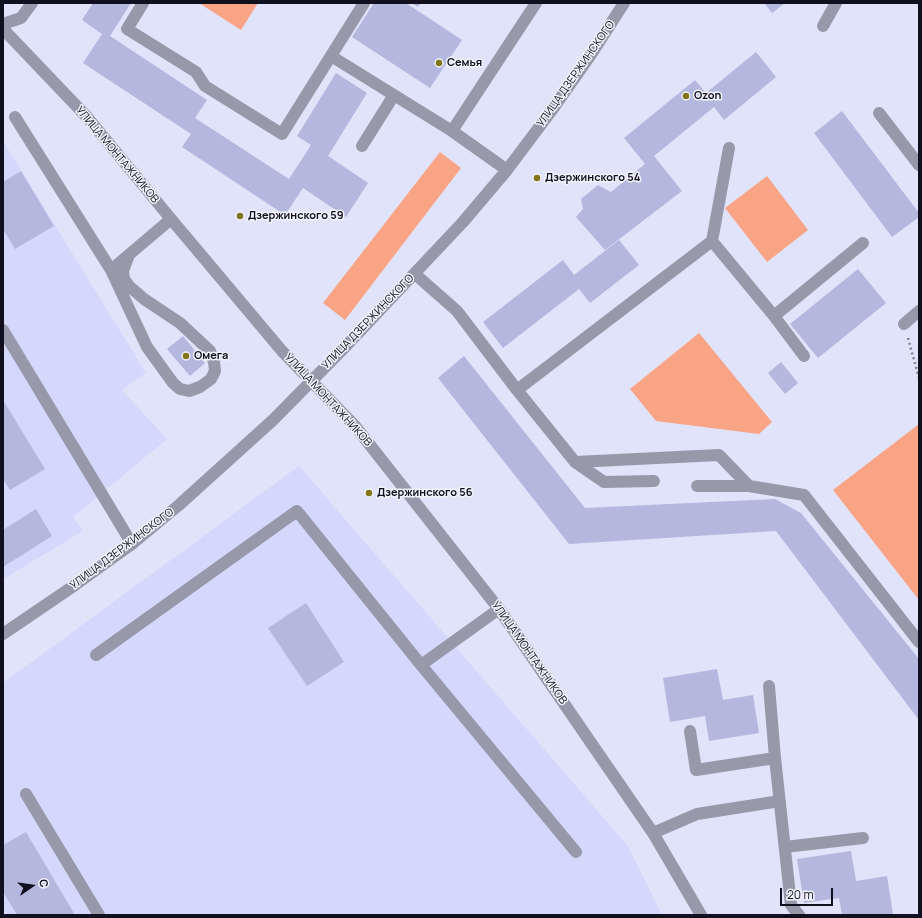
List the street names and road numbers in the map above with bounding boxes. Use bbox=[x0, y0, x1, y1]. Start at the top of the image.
street label: УЛИЦА ДЗЕРЖИНСКОГО bbox=[534, 18, 618, 130]
street label: УЛИЦА МОНТАЖНИКОВ bbox=[73, 104, 161, 206]
street label: УЛИЦА ДЗЕРЖИНСКОГО bbox=[319, 272, 417, 372]
street label: УЛИЦА МОНТАЖНИКОВ bbox=[282, 351, 374, 449]
street label: УЛИЦА ДЗЕРЖИНСКОГО bbox=[67, 506, 177, 592]
street label: УЛИЦА МОНТАЖНИКОВ bbox=[489, 599, 569, 707]

